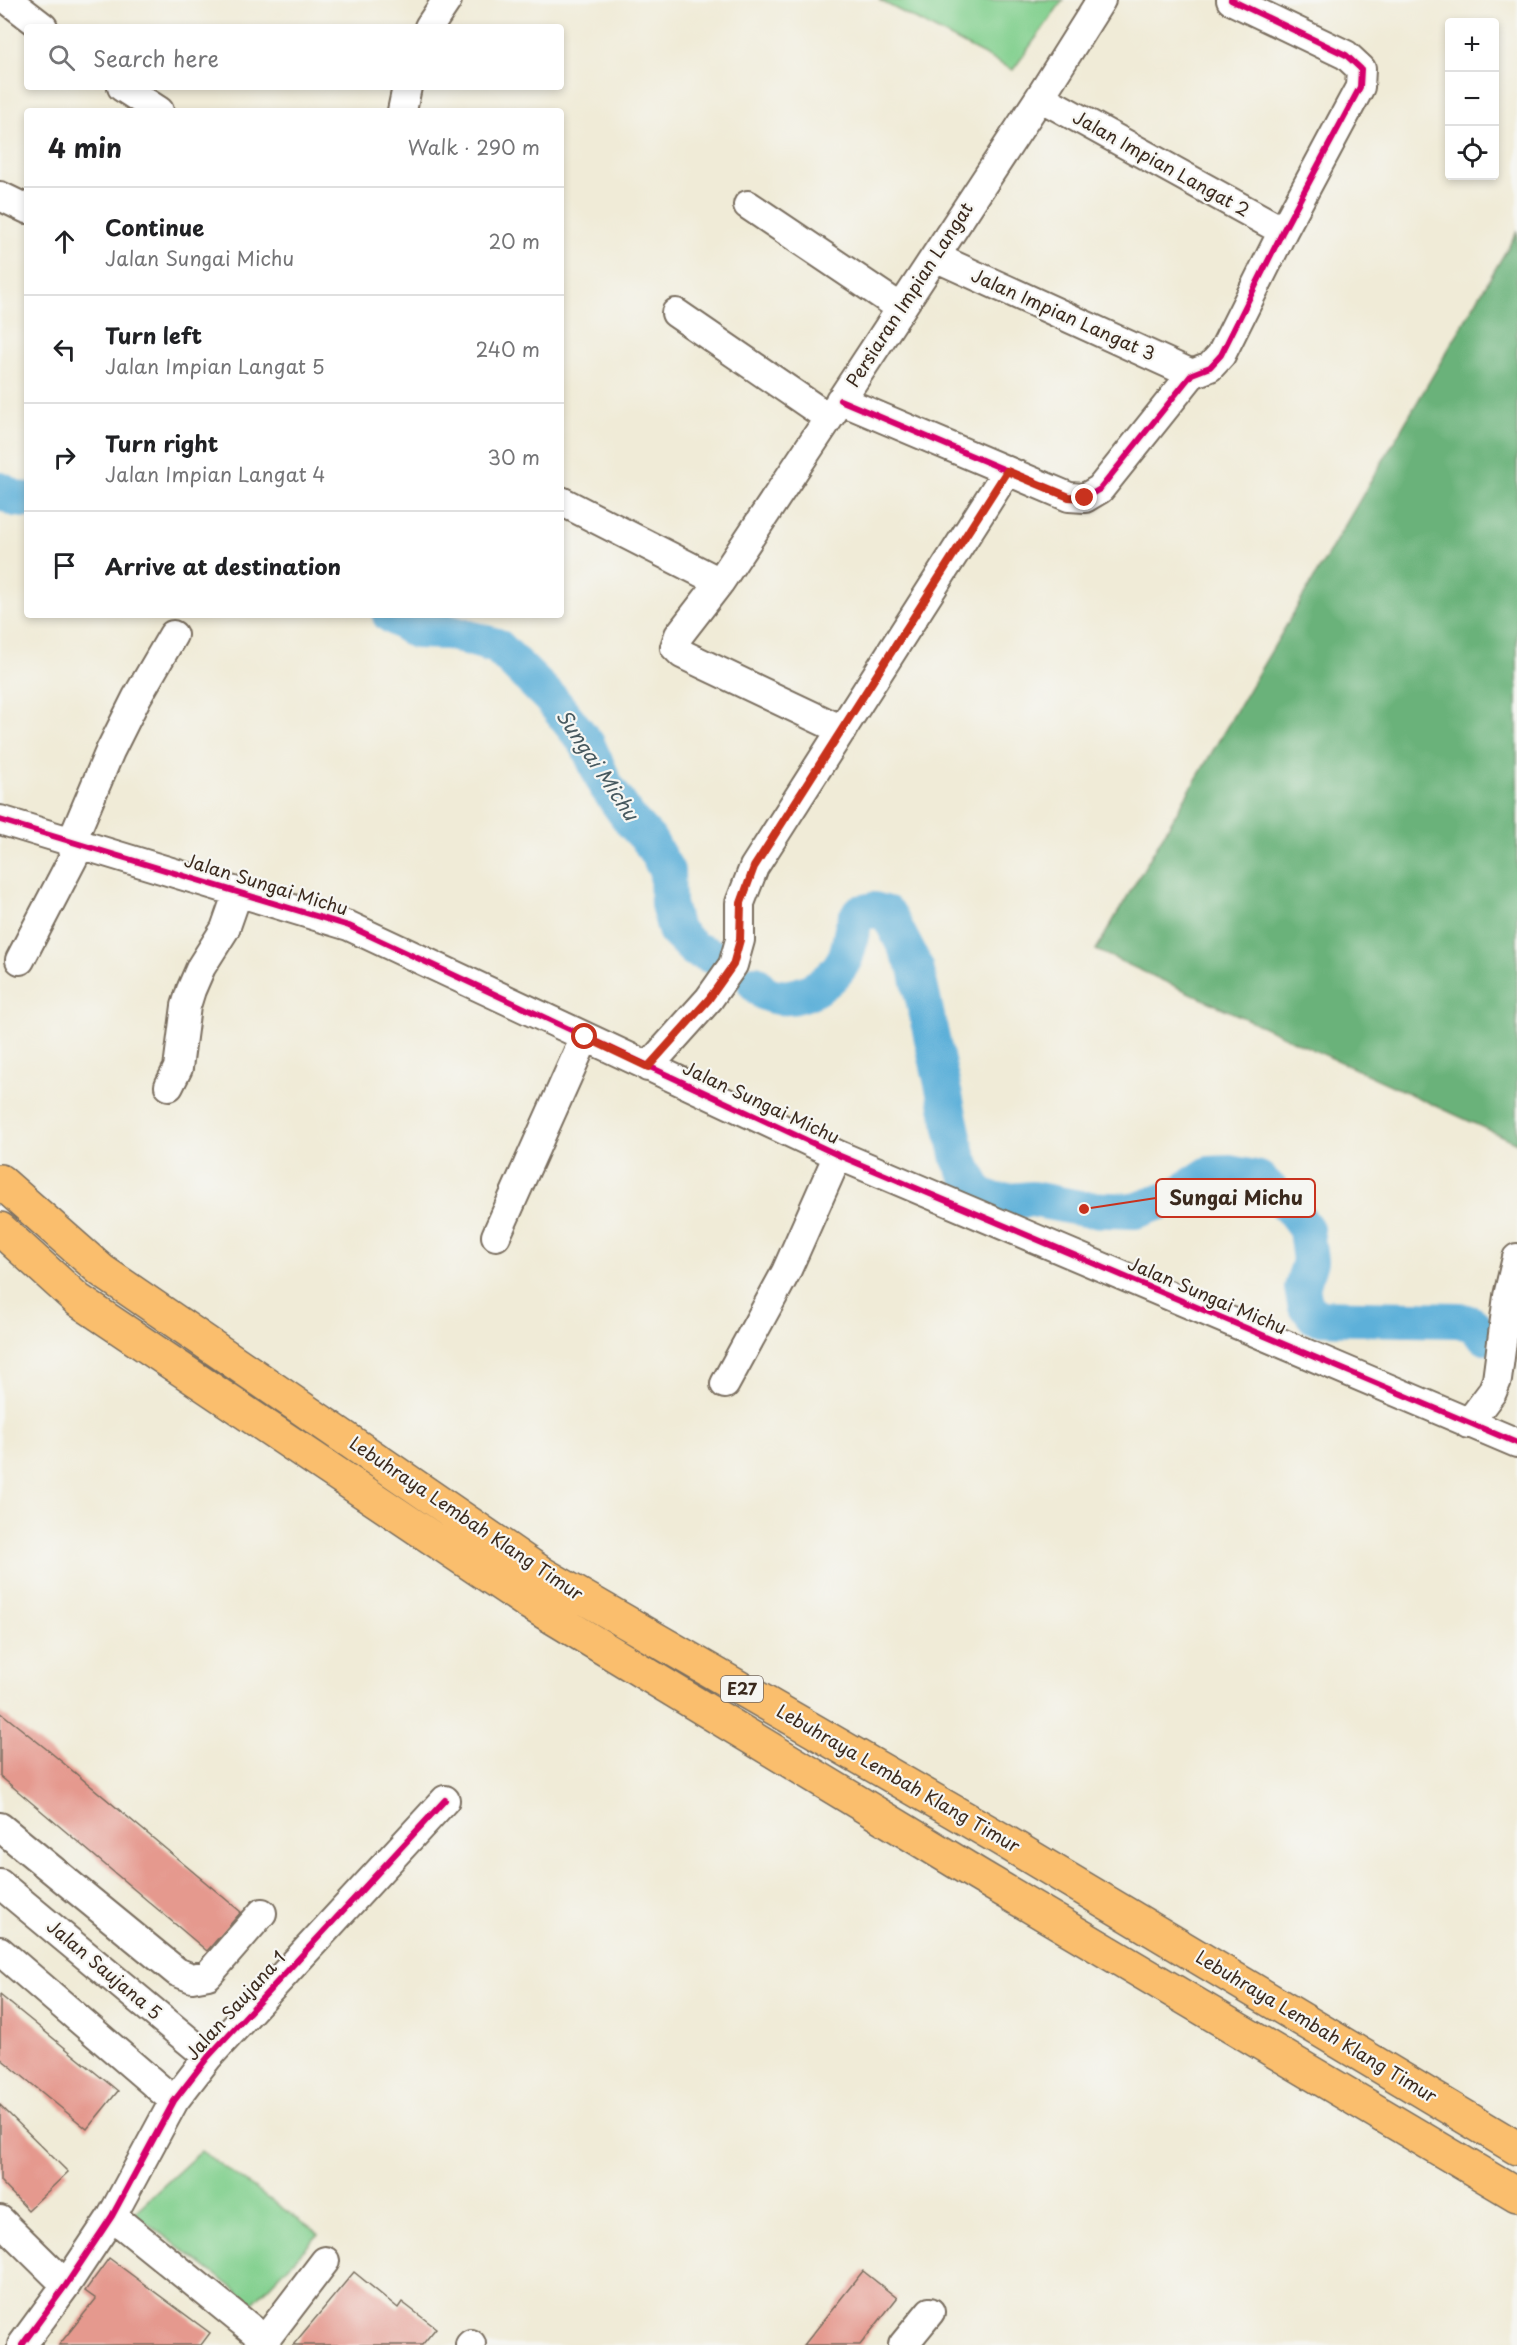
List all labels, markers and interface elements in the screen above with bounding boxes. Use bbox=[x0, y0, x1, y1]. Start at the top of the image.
map controls bbox=[1445, 18, 1499, 180]
button: + bbox=[1445, 18, 1499, 72]
search box bbox=[24, 24, 564, 90]
icon: search bbox=[45, 41, 78, 74]
text: Search here bbox=[93, 41, 219, 74]
button: − bbox=[1445, 72, 1499, 126]
street label: Jalan Impian Langat 2 bbox=[1068, 103, 1255, 223]
button: locate bbox=[1445, 126, 1499, 180]
text: 4 min bbox=[48, 128, 122, 167]
text: Walk · 290 m bbox=[408, 132, 540, 162]
street label: Persiaran Impian Langat bbox=[839, 196, 979, 392]
text: Continue bbox=[105, 210, 204, 243]
icon: ahead bbox=[48, 225, 81, 258]
text: 20 m bbox=[488, 226, 540, 256]
text: Jalan Sungai Michu bbox=[105, 243, 294, 273]
street label: Jalan Impian Langat 3 bbox=[967, 261, 1160, 366]
text: Turn left bbox=[105, 318, 202, 351]
icon: left bbox=[48, 333, 81, 366]
text: 240 m bbox=[475, 334, 540, 364]
text: Jalan Impian Langat 5 bbox=[105, 351, 325, 381]
text: Turn right bbox=[105, 426, 218, 459]
icon: right bbox=[48, 441, 81, 474]
text: 30 m bbox=[487, 442, 540, 472]
text: Jalan Impian Langat 4 bbox=[105, 459, 326, 489]
route end bbox=[1071, 484, 1097, 510]
icon: arrive bbox=[48, 549, 81, 582]
text: Arrive at destination bbox=[105, 549, 341, 582]
water label: Sungai Michu bbox=[549, 703, 647, 827]
street label: Jalan Sungai Michu bbox=[181, 846, 352, 921]
route start bbox=[571, 1023, 597, 1049]
street label: Jalan Sungai Michu bbox=[679, 1053, 844, 1150]
callout: Sungai Michu bbox=[1156, 1179, 1315, 1217]
text: Sungai Michu bbox=[1169, 1182, 1303, 1212]
street label: Jalan Sungai Michu bbox=[1124, 1249, 1291, 1340]
street label: Lebuhraya Lembah Klang Timur bbox=[345, 1429, 590, 1607]
road number: E27 bbox=[721, 1676, 763, 1702]
street label: Lebuhraya Lembah Klang Timur bbox=[772, 1697, 1026, 1859]
street label: Jalan Saujana 5 bbox=[41, 1912, 168, 2025]
street label: Lebuhraya Lembah Klang Timur bbox=[1191, 1943, 1443, 2109]
street label: Jalan Saujana 1 bbox=[178, 1944, 291, 2066]

